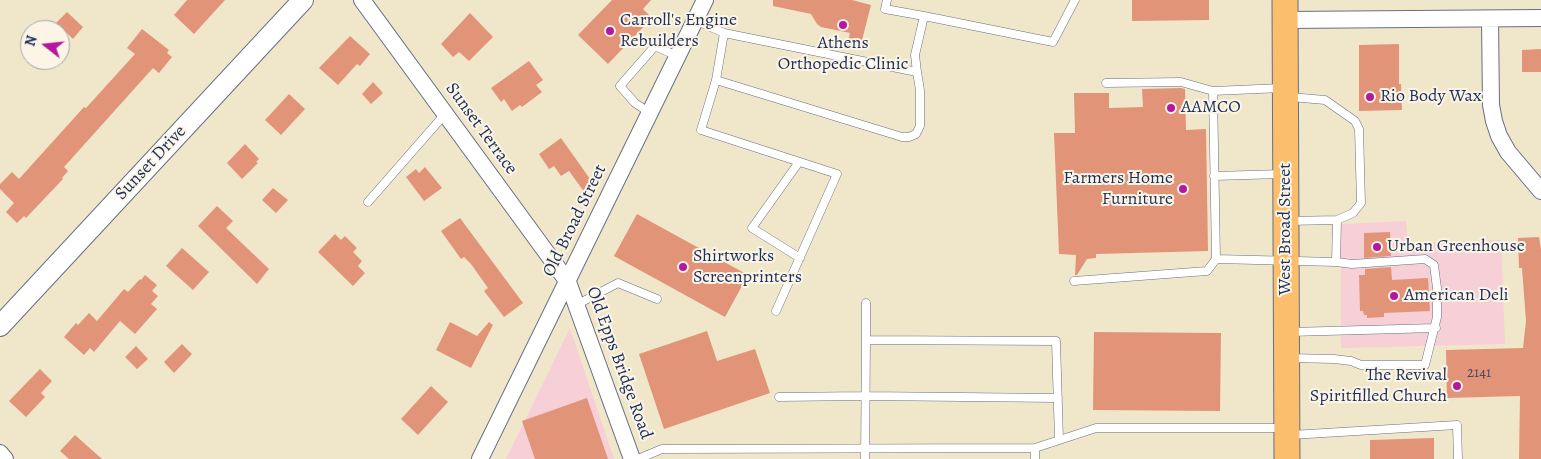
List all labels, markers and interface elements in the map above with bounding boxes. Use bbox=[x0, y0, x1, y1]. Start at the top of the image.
place label: Carroll's Engine Rebuilders bbox=[620, 10, 737, 52]
marker: Athens Orthopedic Clinic bbox=[837, 19, 849, 31]
north arrow bbox=[20, 20, 70, 70]
marker: Carroll's Engine Rebuilders bbox=[604, 25, 616, 37]
text: N bbox=[21, 33, 42, 49]
place label: Athens Orthopedic Clinic bbox=[778, 33, 908, 76]
street label: Sunset Terrace bbox=[440, 79, 522, 179]
place label: Rio Body Wax bbox=[1380, 86, 1481, 108]
marker: Rio Body Wax bbox=[1364, 91, 1376, 103]
place label: AAMCO bbox=[1181, 97, 1241, 119]
marker: AAMCO bbox=[1165, 102, 1177, 114]
street label: Sunset Drive bbox=[111, 121, 191, 205]
street label: Old Broad Street bbox=[539, 161, 611, 281]
street label: West Broad Street bbox=[1275, 163, 1297, 295]
place label: Farmers Home Furniture bbox=[1063, 168, 1173, 210]
marker: Farmers Home Furniture bbox=[1177, 183, 1189, 195]
place label: Urban Greenhouse bbox=[1387, 236, 1525, 258]
marker: Urban Greenhouse bbox=[1371, 241, 1383, 253]
place label: Shirtworks Screenprinters bbox=[693, 246, 802, 288]
marker: Shirtworks Screenprinters bbox=[677, 261, 689, 273]
street label: Old Epps Bridge Road bbox=[581, 284, 657, 442]
place label: American Deli bbox=[1404, 285, 1509, 307]
marker: American Deli bbox=[1388, 290, 1400, 302]
house number: 2141 bbox=[1467, 364, 1491, 382]
place label: The Revival Spiritfilled Church bbox=[1310, 365, 1447, 408]
marker: The Revival Spiritfilled Church bbox=[1451, 380, 1463, 392]

